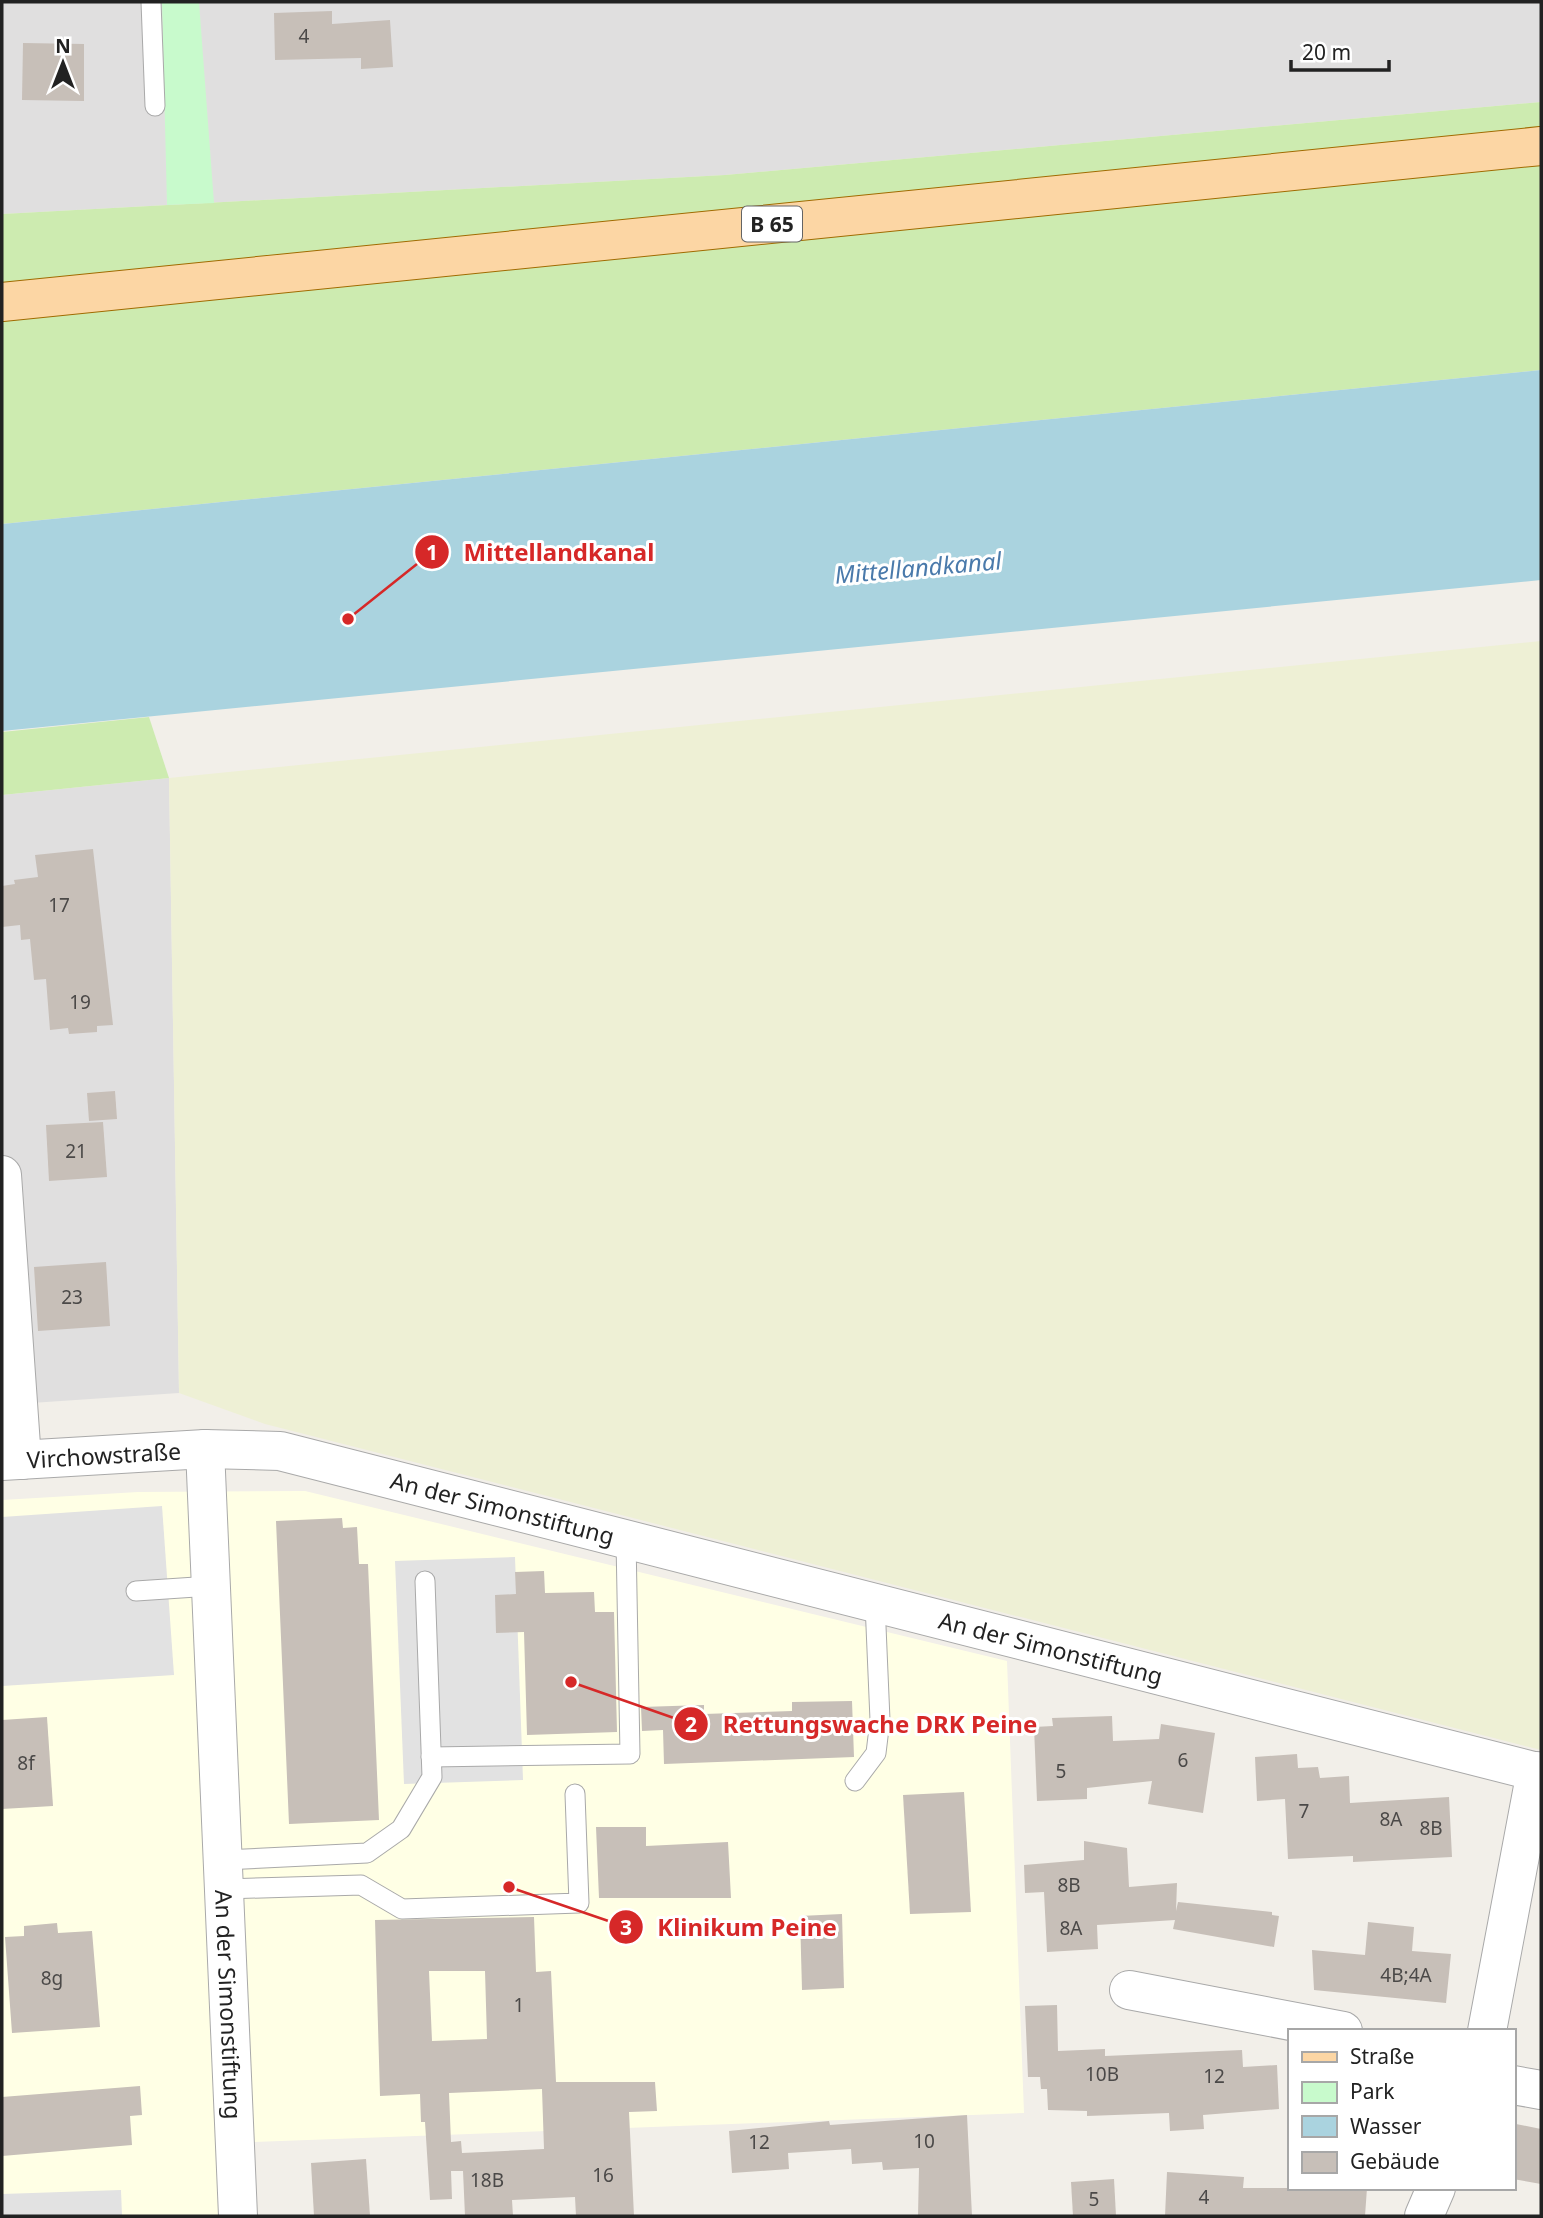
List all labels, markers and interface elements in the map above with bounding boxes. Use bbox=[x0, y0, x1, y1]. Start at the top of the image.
house number: 4 bbox=[299, 23, 310, 49]
north arrow bbox=[28, 28, 98, 98]
scale bar bbox=[1291, 28, 1389, 72]
text: N bbox=[55, 33, 71, 59]
text: 20 m bbox=[1302, 38, 1351, 66]
road number: B 65 bbox=[742, 206, 802, 242]
callout: Mittellandkanal bbox=[414, 530, 668, 575]
text: Mittellandkanal bbox=[464, 535, 654, 568]
text: 1 bbox=[426, 538, 438, 566]
water label: Mittellandkanal bbox=[833, 543, 1004, 591]
house number: 17 bbox=[48, 892, 70, 918]
house number: 19 bbox=[69, 989, 91, 1015]
house number: 21 bbox=[65, 1138, 87, 1164]
house number: 23 bbox=[61, 1284, 83, 1310]
street label: Virchowstraße bbox=[26, 1434, 182, 1476]
street label: An der Simonstiftung bbox=[387, 1464, 618, 1552]
street label: An der Simonstiftung bbox=[936, 1604, 1166, 1692]
callout: Rettungswache DRK Peine bbox=[674, 1702, 1052, 1747]
text: Rettungswache DRK Peine bbox=[723, 1707, 1037, 1740]
text: 2 bbox=[685, 1710, 697, 1738]
house number: 6 bbox=[1178, 1747, 1188, 1773]
house number: 8f bbox=[17, 1750, 36, 1776]
house number: 5 bbox=[1056, 1758, 1066, 1784]
house number: 7 bbox=[1299, 1798, 1309, 1824]
house number: 8A bbox=[1379, 1806, 1403, 1832]
house number: 8B bbox=[1419, 1815, 1443, 1841]
house number: 8B bbox=[1057, 1872, 1081, 1898]
street label: An der Simonstiftung bbox=[208, 1889, 250, 2120]
callout: Klinikum Peine bbox=[609, 1905, 851, 1950]
text: Klinikum Peine bbox=[657, 1910, 837, 1943]
text: 3 bbox=[620, 1913, 632, 1941]
house number: 8A bbox=[1059, 1915, 1083, 1941]
house number: 4B;4A bbox=[1380, 1962, 1433, 1988]
house number: 8g bbox=[41, 1965, 63, 1991]
house number: 1 bbox=[514, 1992, 524, 2018]
legend bbox=[1288, 2029, 1515, 2190]
text: Straße bbox=[1350, 2042, 1414, 2070]
house number: 10B bbox=[1085, 2061, 1119, 2087]
house number: 12 bbox=[1203, 2063, 1225, 2089]
text: Park bbox=[1350, 2077, 1395, 2105]
text: Wasser bbox=[1350, 2112, 1422, 2140]
house number: 10 bbox=[913, 2128, 935, 2154]
house number: 12 bbox=[748, 2129, 770, 2155]
text: Gebäude bbox=[1350, 2147, 1440, 2175]
house number: 16 bbox=[592, 2162, 614, 2188]
house number: 18B bbox=[470, 2167, 504, 2193]
house number: 4 bbox=[1199, 2184, 1210, 2210]
house number: 5 bbox=[1089, 2186, 1099, 2212]

